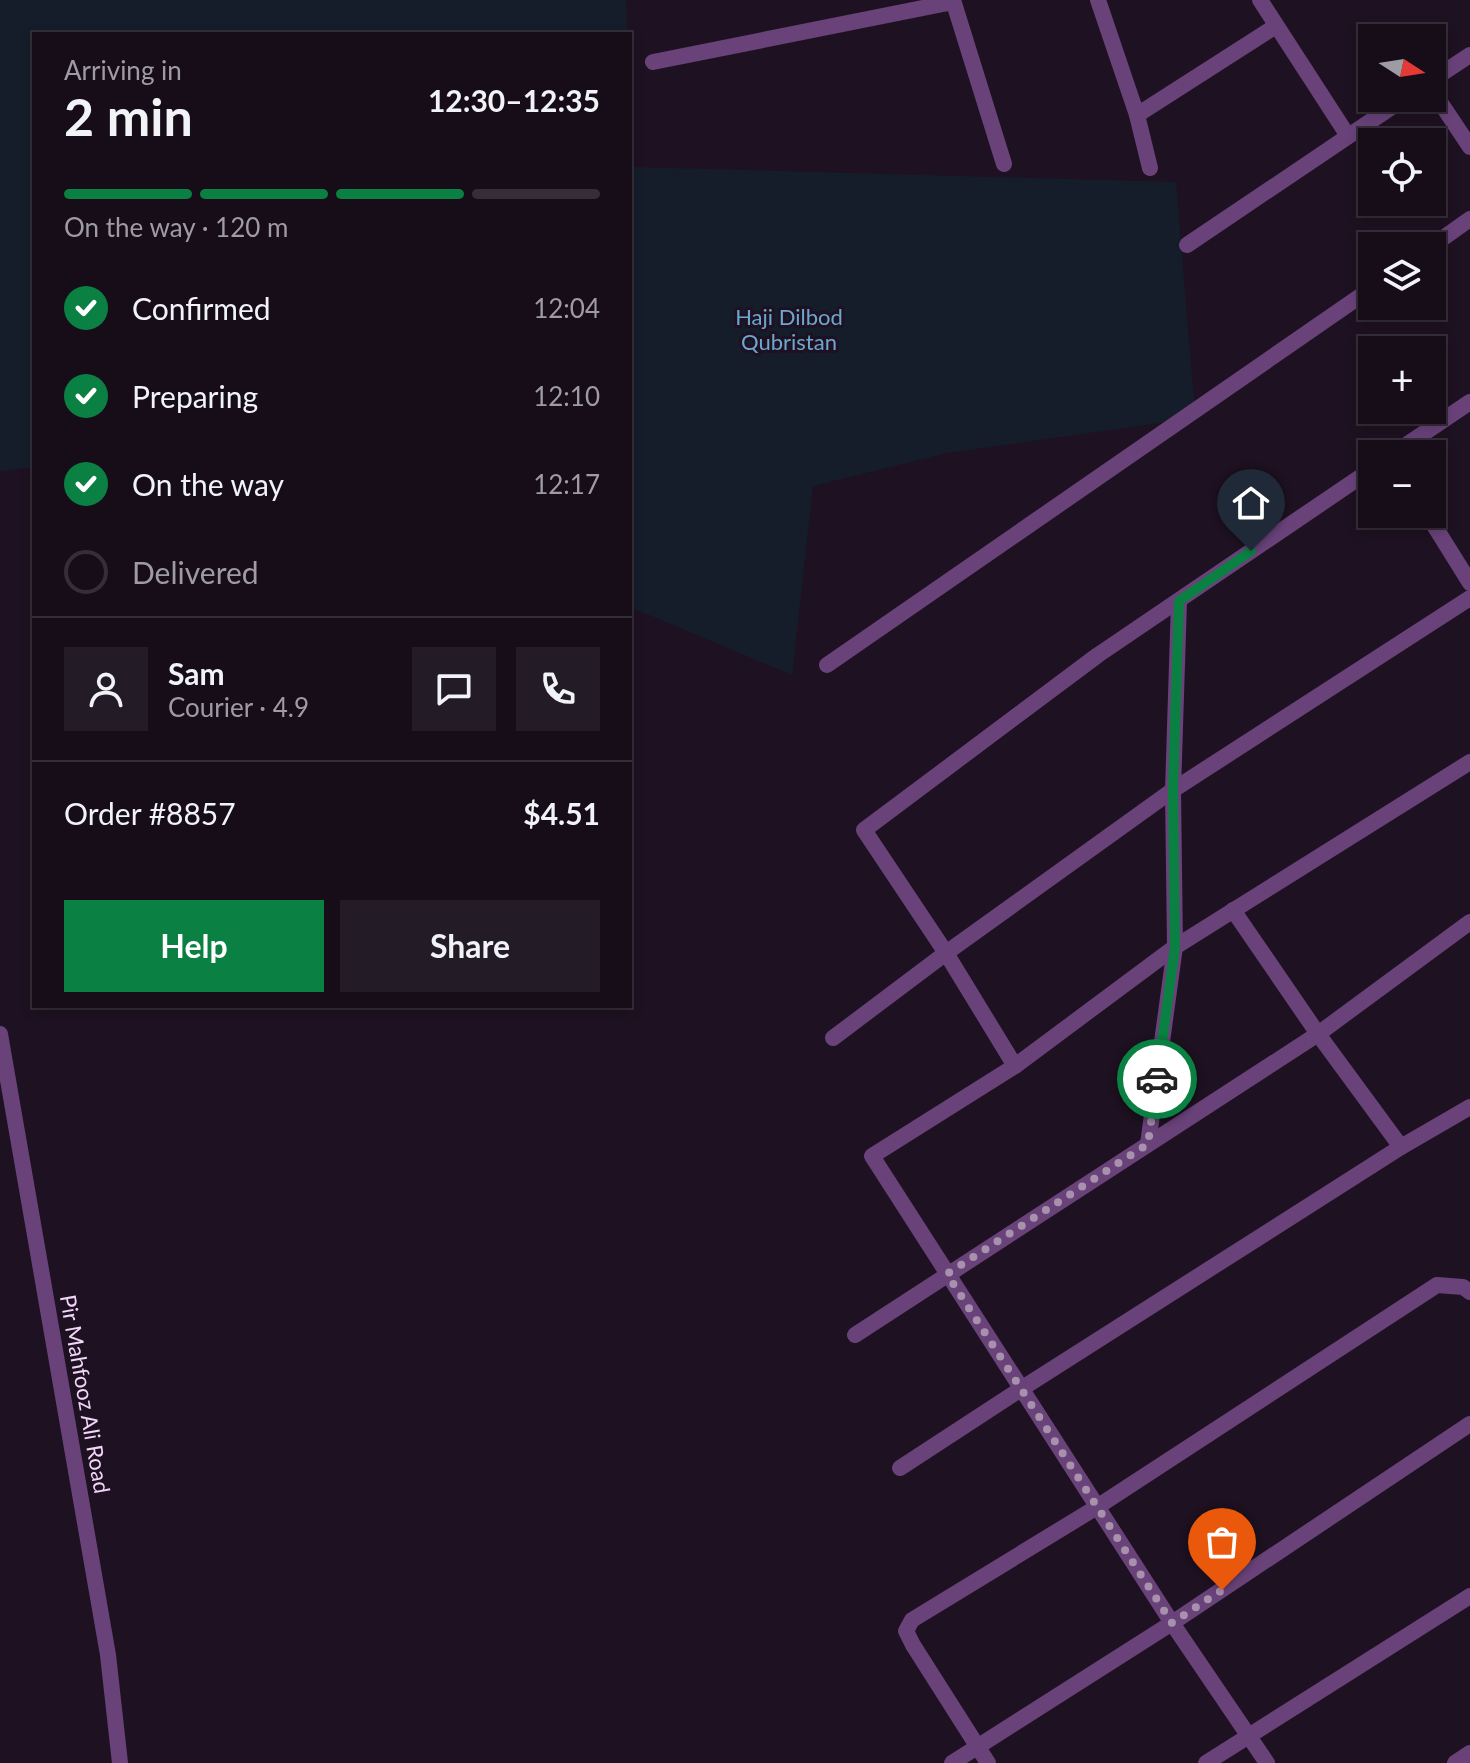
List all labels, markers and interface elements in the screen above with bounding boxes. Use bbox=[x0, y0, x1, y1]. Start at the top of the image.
north arrow bbox=[1358, 24, 1446, 112]
map controls bbox=[1358, 24, 1446, 528]
text: Arriving in bbox=[64, 54, 182, 86]
text: 12:30–12:35 bbox=[428, 82, 600, 118]
text: 2 min bbox=[64, 85, 193, 147]
button: locate bbox=[1358, 128, 1446, 216]
text: On the way · 120 m bbox=[64, 211, 288, 243]
button: layers bbox=[1358, 232, 1446, 320]
icon: check bbox=[64, 286, 108, 330]
text: Confirmed bbox=[132, 290, 271, 326]
text: 12:04 bbox=[533, 292, 600, 324]
park label: Haji Dilbod Qubristan bbox=[735, 303, 843, 355]
button: + bbox=[1358, 336, 1446, 424]
icon: check bbox=[64, 374, 108, 418]
text: Preparing bbox=[132, 378, 258, 414]
text: 12:10 bbox=[533, 380, 600, 412]
button: − bbox=[1358, 440, 1446, 528]
icon: check bbox=[64, 462, 108, 506]
text: On the way bbox=[132, 466, 284, 502]
text: 12:17 bbox=[533, 468, 600, 500]
pin bbox=[1217, 469, 1285, 551]
icon: home bbox=[1229, 481, 1273, 525]
text: Delivered bbox=[132, 554, 259, 590]
button: person bbox=[64, 647, 148, 731]
button: chat bbox=[412, 647, 496, 731]
button: phone bbox=[516, 647, 600, 731]
text: Sam bbox=[168, 655, 225, 691]
text: Courier · 4.9 bbox=[168, 691, 309, 723]
text: Order #8857 bbox=[64, 795, 236, 831]
text: $4.51 bbox=[523, 795, 600, 831]
button: Help bbox=[64, 900, 324, 992]
button: Share bbox=[340, 900, 600, 992]
courier bbox=[1117, 1039, 1197, 1119]
icon: car bbox=[1135, 1057, 1179, 1101]
street label: Pir Mahfooz Ali Road bbox=[55, 1292, 116, 1495]
pin bbox=[1188, 1508, 1256, 1590]
icon: bag bbox=[1200, 1520, 1244, 1564]

